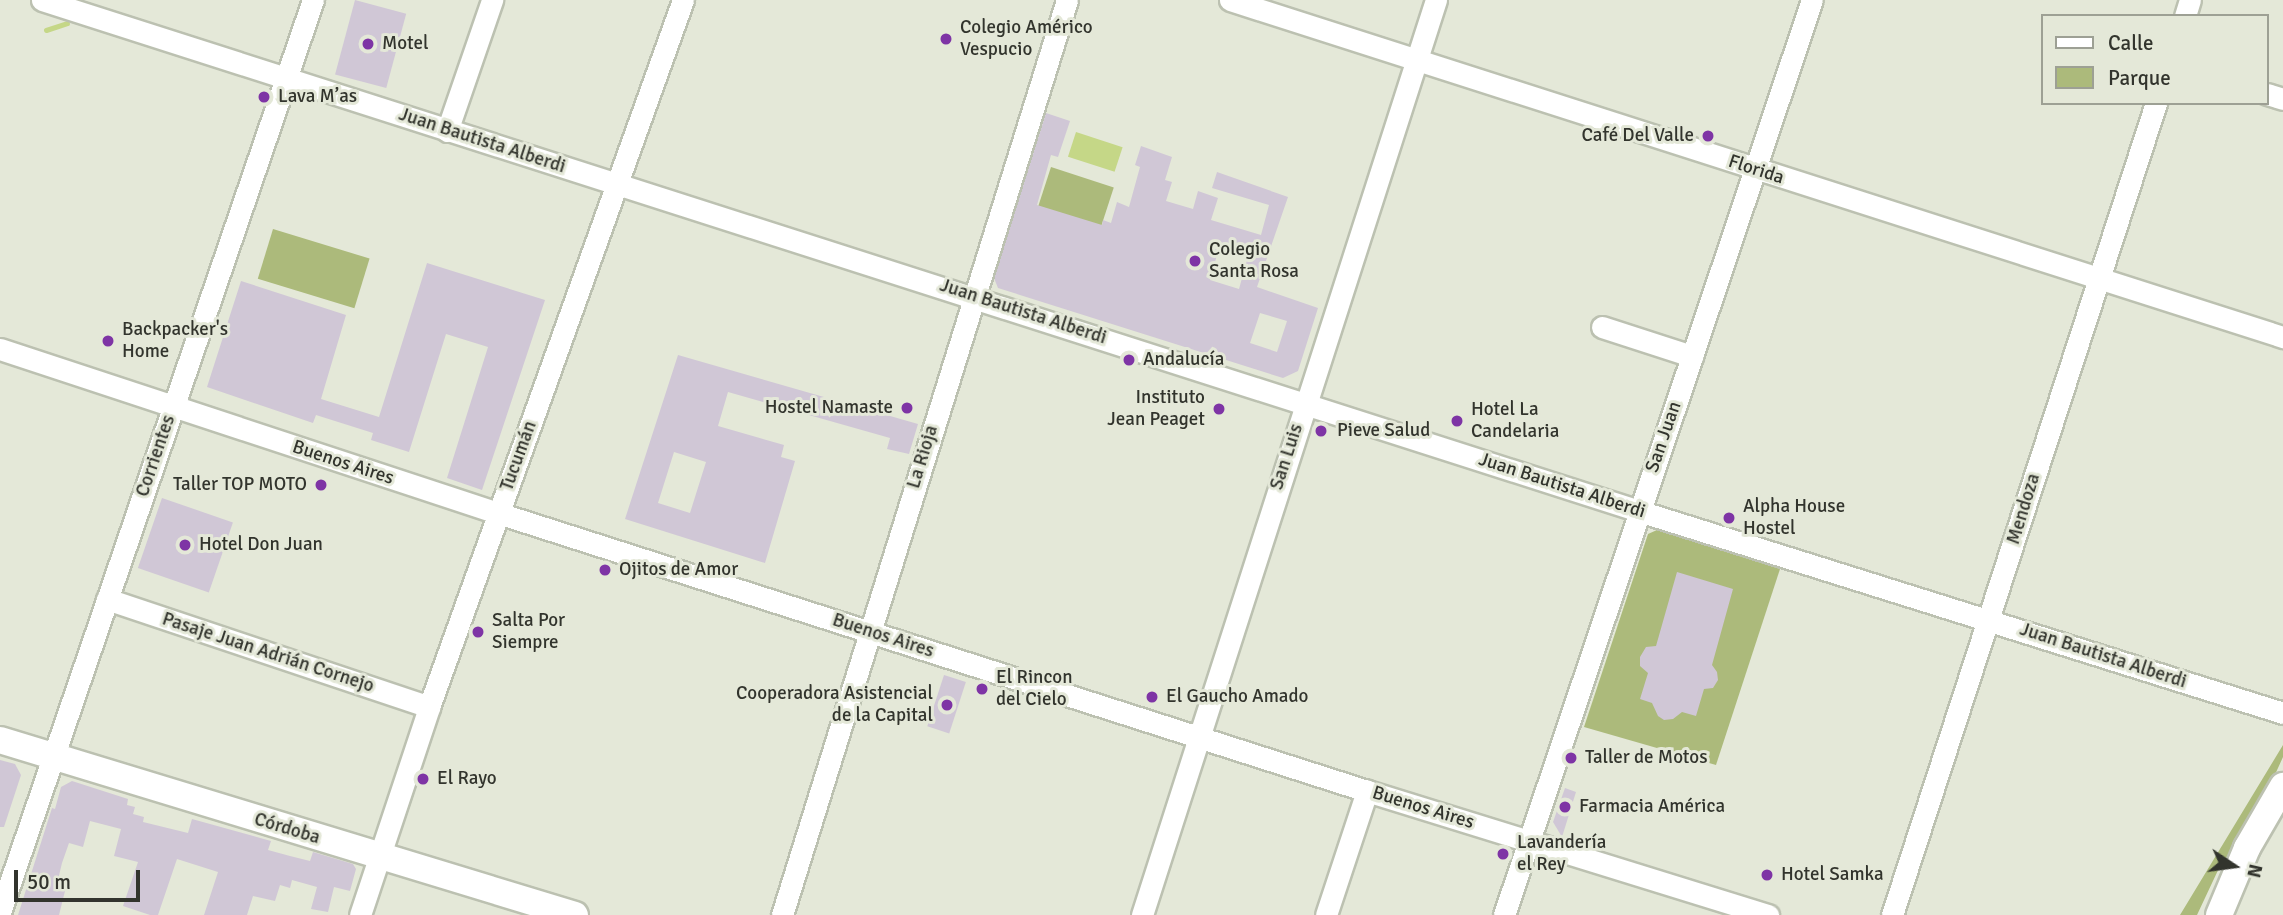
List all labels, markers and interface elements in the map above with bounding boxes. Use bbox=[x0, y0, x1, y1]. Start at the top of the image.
legend bbox=[2042, 14, 2269, 105]
place label: Colegio Américo Vespucio bbox=[960, 17, 1093, 61]
text: Calle bbox=[2108, 30, 2154, 56]
marker: Colegio Américo Vespucio bbox=[938, 31, 954, 47]
place label: Motel bbox=[382, 33, 429, 55]
marker: Motel bbox=[360, 36, 376, 52]
text: Parque bbox=[2108, 65, 2171, 91]
place label: Lava M’as bbox=[278, 86, 357, 108]
marker: Lava M’as bbox=[256, 89, 272, 105]
street label: Juan Bautista Alberdi bbox=[396, 103, 568, 179]
place label: Café Del Valle bbox=[1581, 125, 1694, 147]
marker: Café Del Valle bbox=[1700, 128, 1716, 144]
street label: Florida bbox=[1725, 150, 1787, 190]
place label: Colegio Santa Rosa bbox=[1209, 239, 1299, 283]
marker: Colegio Santa Rosa bbox=[1187, 253, 1203, 269]
street label: Juan Bautista Alberdi bbox=[937, 274, 1109, 350]
place label: Backpacker's Home bbox=[122, 319, 228, 363]
marker: Backpacker's Home bbox=[100, 333, 116, 349]
place label: Andalucía bbox=[1143, 349, 1224, 371]
marker: Andalucía bbox=[1121, 352, 1137, 368]
place label: Instituto Jean Peaget bbox=[1107, 387, 1205, 431]
place label: Hostel Namaste bbox=[765, 397, 893, 419]
street label: San Juan bbox=[1641, 398, 1687, 476]
place label: Hotel La Candelaria bbox=[1471, 399, 1559, 443]
marker: Hostel Namaste bbox=[899, 400, 915, 416]
marker: Instituto Jean Peaget bbox=[1211, 401, 1227, 417]
street label: Corrientes bbox=[131, 412, 181, 500]
marker: Hotel La Candelaria bbox=[1449, 413, 1465, 429]
street label: Tucumán bbox=[496, 418, 542, 494]
place label: Pieve Salud bbox=[1337, 420, 1430, 442]
street label: San Luis bbox=[1266, 421, 1308, 493]
marker: Pieve Salud bbox=[1311, 421, 1331, 441]
street label: La Rioja bbox=[903, 423, 943, 491]
street label: Buenos Aires bbox=[289, 436, 397, 490]
street label: Juan Bautista Alberdi bbox=[1476, 448, 1648, 524]
street label: Mendoza bbox=[2002, 471, 2046, 547]
place label: Taller TOP MOTO bbox=[173, 474, 307, 496]
marker: Taller TOP MOTO bbox=[313, 477, 329, 493]
place label: Alpha House Hostel bbox=[1743, 496, 1845, 540]
marker: Alpha House Hostel bbox=[1721, 510, 1737, 526]
place label: Hotel Don Juan bbox=[199, 534, 323, 556]
marker: Hotel Don Juan bbox=[177, 537, 193, 553]
place label: Ojitos de Amor bbox=[619, 559, 738, 581]
marker: Ojitos de Amor bbox=[597, 562, 613, 578]
street label: Pasaje Juan Adrián Cornejo bbox=[159, 608, 377, 698]
street label: Buenos Aires bbox=[829, 609, 937, 663]
place label: Salta Por Siempre bbox=[492, 610, 565, 654]
street label: Juan Bautista Alberdi bbox=[2017, 618, 2189, 694]
marker: Salta Por Siempre bbox=[470, 624, 486, 640]
place label: El Rincon del Cielo bbox=[996, 667, 1073, 711]
marker: El Rincon del Cielo bbox=[974, 681, 990, 697]
place label: Cooperadora Asistencial de la Capital bbox=[736, 683, 933, 727]
place label: El Gaucho Amado bbox=[1166, 686, 1308, 708]
marker: El Gaucho Amado bbox=[1144, 689, 1160, 705]
marker: Cooperadora Asistencial de la Capital bbox=[939, 697, 955, 713]
place label: Taller de Motos bbox=[1585, 747, 1708, 769]
marker: Taller de Motos bbox=[1563, 750, 1579, 766]
place label: El Rayo bbox=[437, 768, 497, 790]
marker: El Rayo bbox=[415, 771, 431, 787]
street label: Buenos Aires bbox=[1369, 782, 1477, 834]
place label: Farmacia América bbox=[1579, 796, 1725, 818]
marker: Farmacia América bbox=[1557, 799, 1573, 815]
street label: Córdoba bbox=[251, 808, 323, 850]
north arrow bbox=[2199, 831, 2269, 901]
place label: Lavandería el Rey bbox=[1517, 832, 1606, 876]
marker: Lavandería el Rey bbox=[1495, 846, 1511, 862]
scale bar bbox=[18, 856, 144, 900]
text: N bbox=[2241, 862, 2268, 880]
place label: Hotel Samka bbox=[1781, 864, 1884, 886]
marker: Hotel Samka bbox=[1759, 867, 1775, 883]
text: 50 m bbox=[27, 869, 71, 895]

